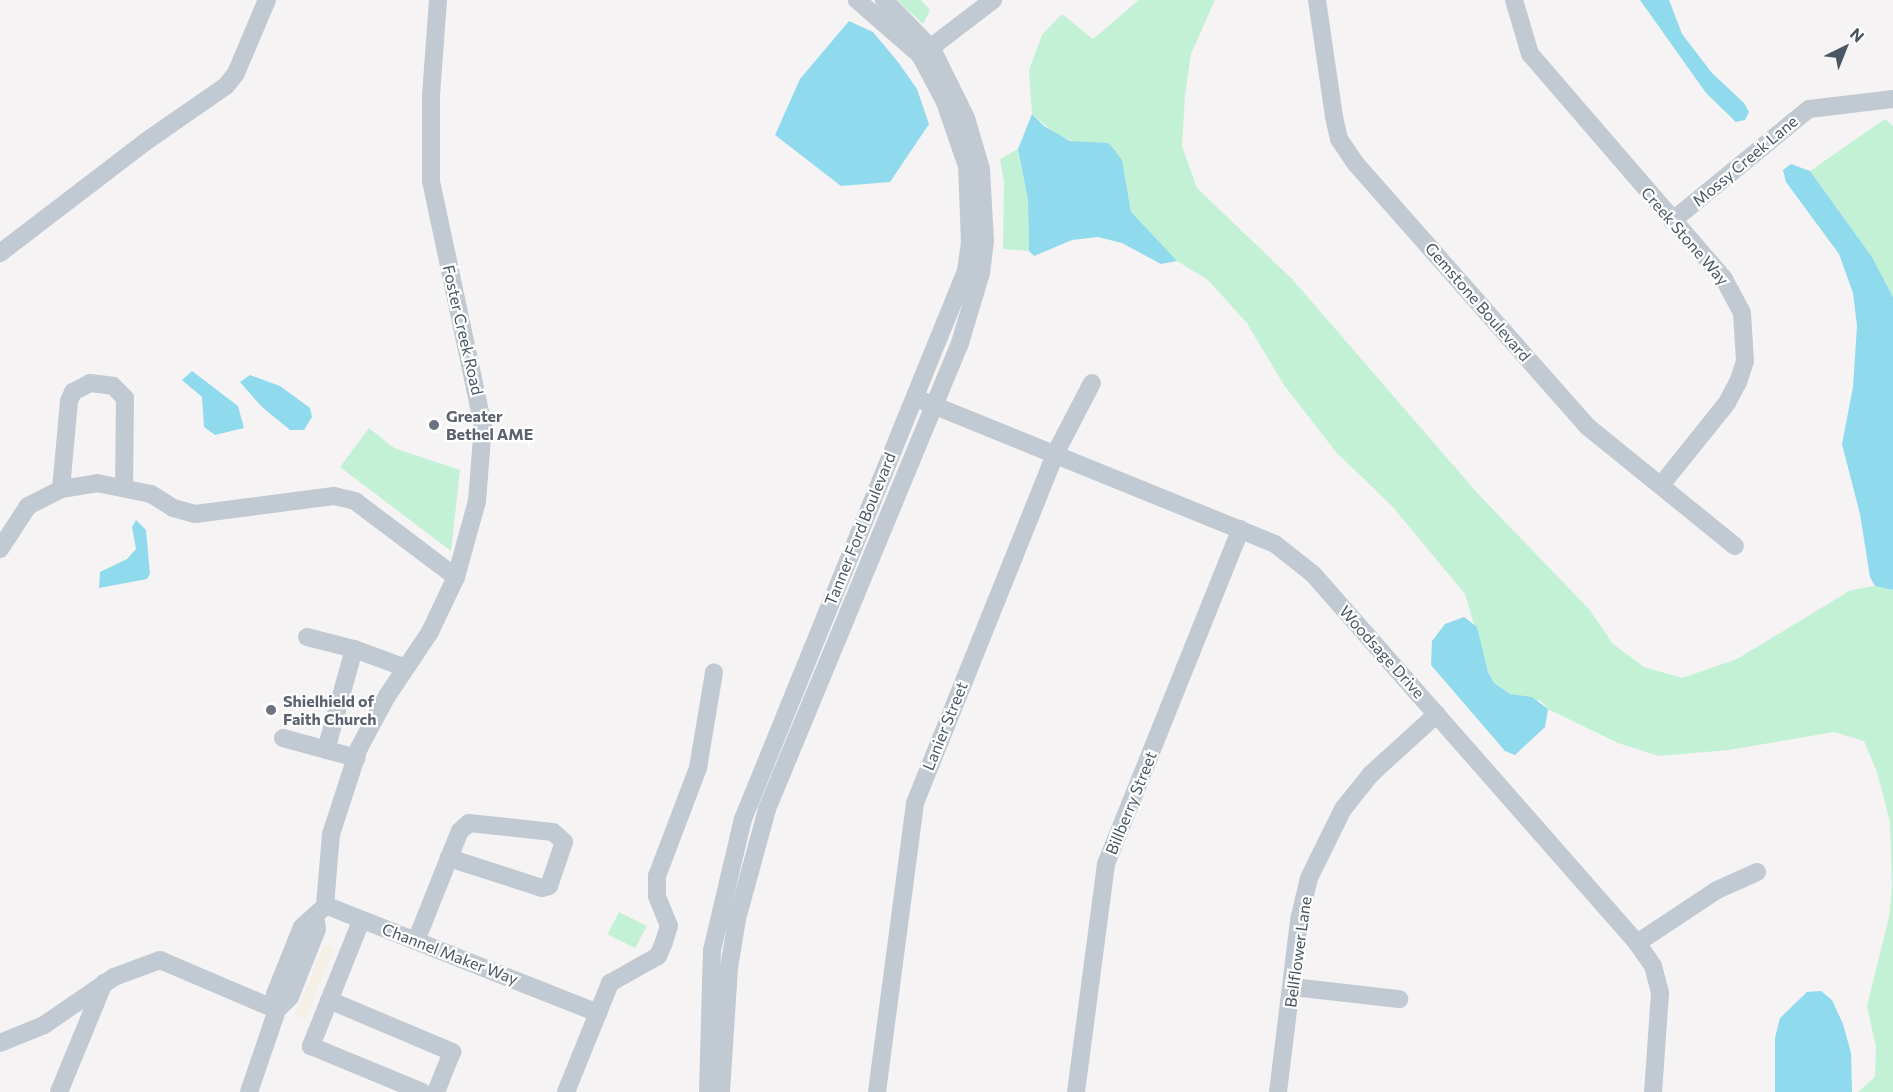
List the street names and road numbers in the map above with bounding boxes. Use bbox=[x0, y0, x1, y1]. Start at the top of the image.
street label: Mossy Creek Lane bbox=[1689, 111, 1801, 211]
street label: Creek Stone Way bbox=[1637, 183, 1733, 289]
street label: Gemstone Boulevard bbox=[1421, 239, 1535, 365]
street label: Foster Creek Road bbox=[439, 263, 487, 397]
street label: Tanner Ford Boulevard bbox=[821, 450, 899, 608]
street label: Woodsage Drive bbox=[1335, 602, 1429, 702]
street label: Lanier Street bbox=[919, 679, 971, 773]
street label: Billberry Street bbox=[1102, 748, 1160, 858]
street label: Bellflower Lane bbox=[1281, 895, 1315, 1009]
street label: Channel Maker Way bbox=[379, 919, 521, 989]

